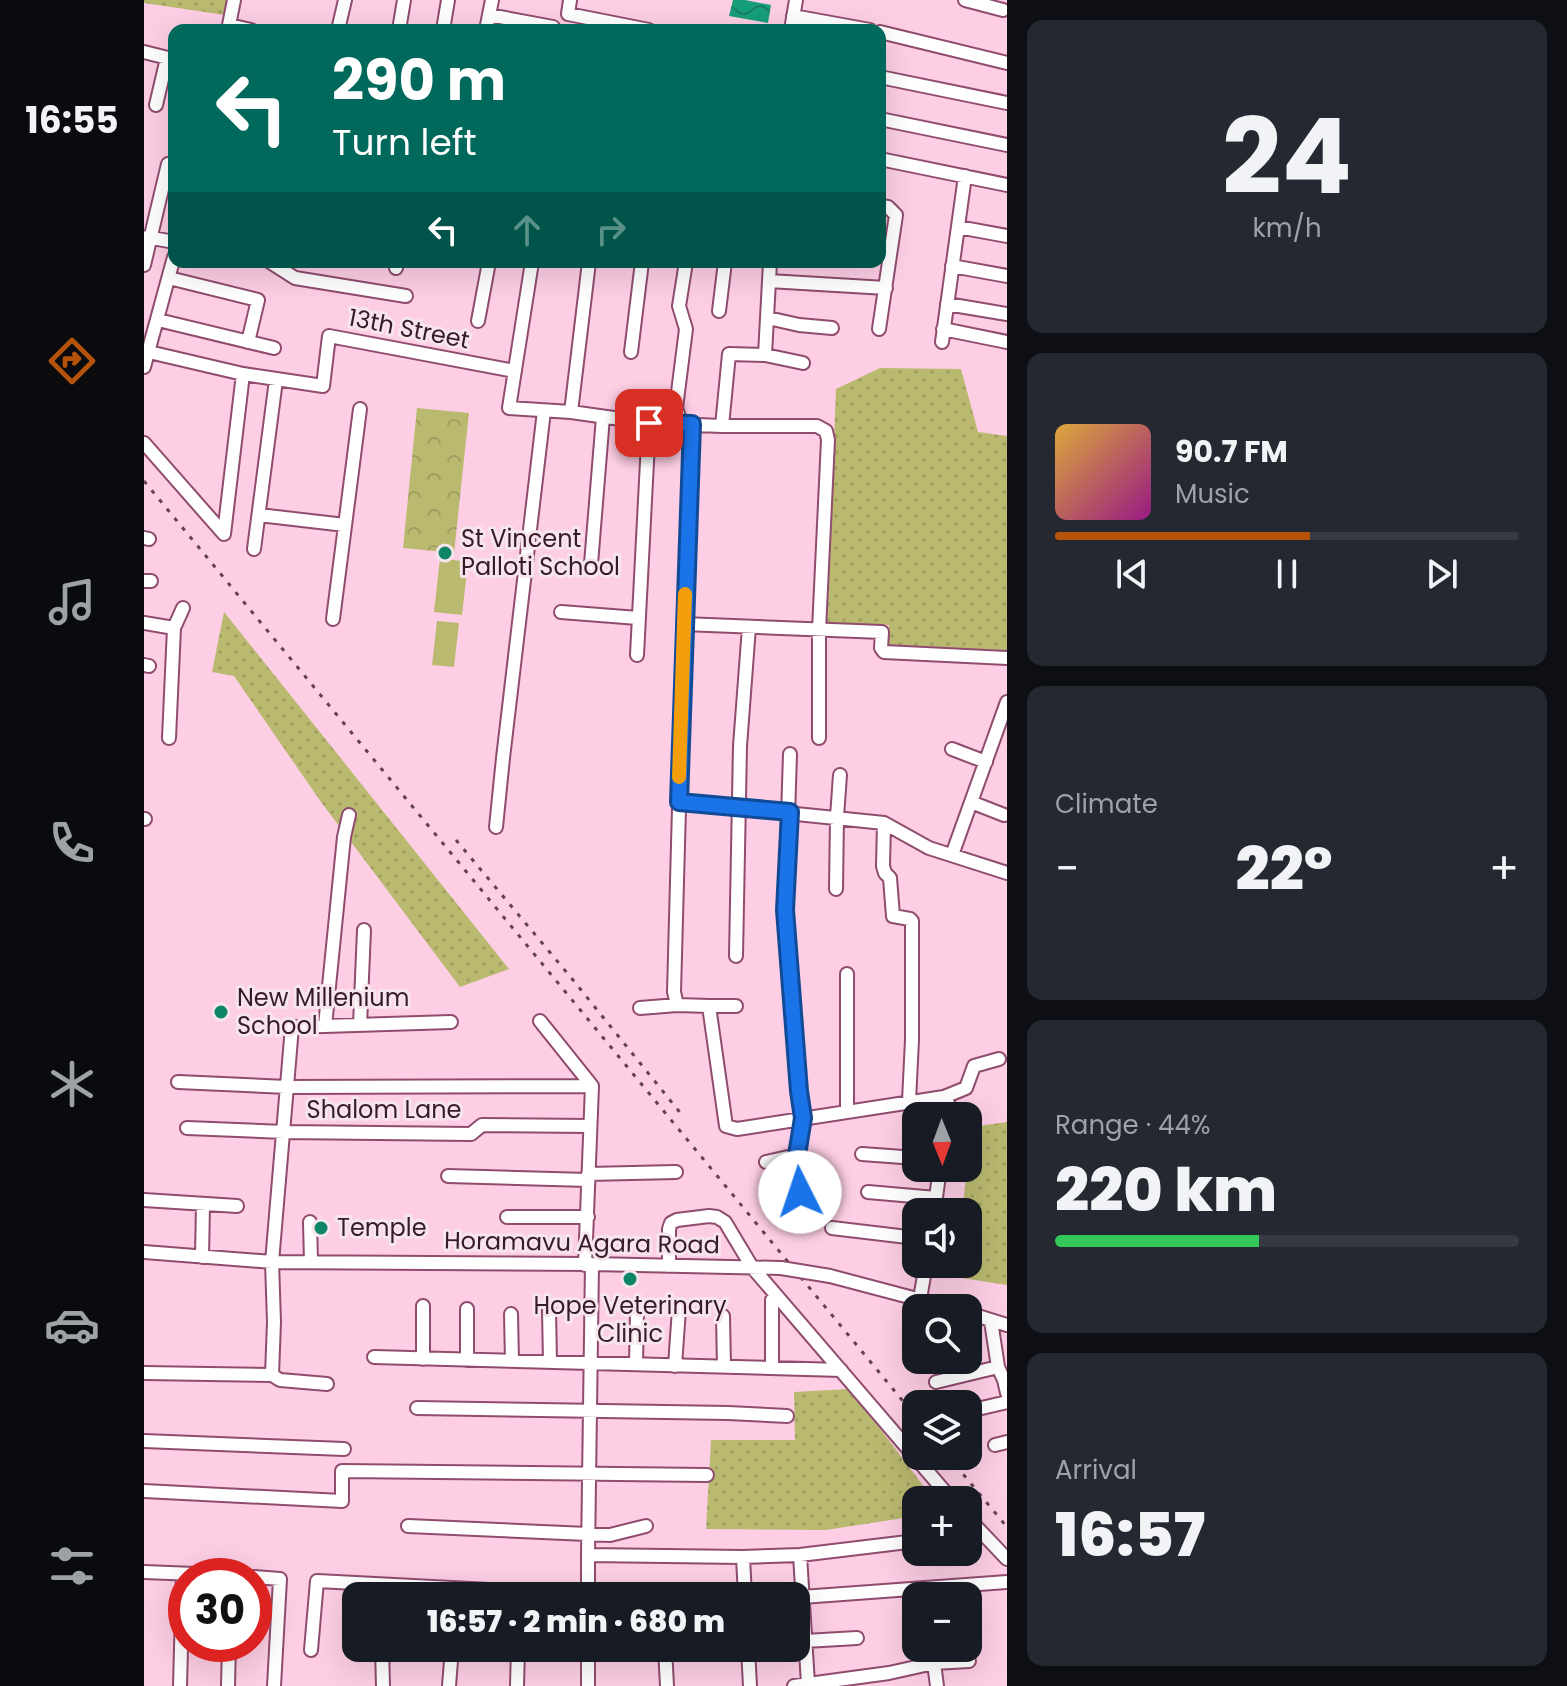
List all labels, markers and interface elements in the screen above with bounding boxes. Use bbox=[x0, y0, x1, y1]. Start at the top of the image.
text: 290 m bbox=[332, 41, 506, 120]
icon: left bbox=[200, 56, 304, 160]
text: 24 bbox=[1222, 84, 1352, 229]
text: 16:55 bbox=[25, 95, 119, 146]
text: Turn left bbox=[332, 117, 477, 168]
icon: left bbox=[421, 208, 465, 252]
icon: ahead bbox=[505, 208, 549, 252]
icon: right bbox=[589, 208, 633, 252]
text: km/h bbox=[1252, 210, 1322, 246]
street label: 13th Street bbox=[346, 301, 472, 356]
icon: directions bbox=[44, 333, 100, 389]
pin bbox=[615, 389, 683, 457]
icon: arrive bbox=[627, 401, 671, 445]
text: 90.7 FM bbox=[1175, 430, 1288, 473]
text: Music bbox=[1175, 476, 1250, 512]
place label: St Vincent Palloti School bbox=[461, 522, 620, 583]
marker: St Vincent Palloti School bbox=[436, 544, 454, 562]
icon: previous bbox=[1110, 552, 1154, 596]
icon: pause bbox=[1265, 552, 1309, 596]
icon: next bbox=[1420, 552, 1464, 596]
icon: music bbox=[44, 574, 100, 630]
text: Climate bbox=[1055, 786, 1158, 822]
icon: phone bbox=[44, 815, 100, 871]
text: 22° bbox=[1236, 827, 1333, 911]
text: − bbox=[1055, 838, 1079, 899]
text: + bbox=[1489, 838, 1519, 899]
place label: New Millenium School bbox=[237, 981, 409, 1042]
marker: New Millenium School bbox=[212, 1003, 230, 1021]
icon: climate bbox=[44, 1056, 100, 1112]
street label: Shalom Lane bbox=[307, 1093, 461, 1126]
north arrow bbox=[902, 1102, 982, 1182]
map controls bbox=[902, 1102, 982, 1662]
text: Range · 44% bbox=[1055, 1107, 1211, 1143]
text: 220 km bbox=[1055, 1148, 1277, 1232]
position arrow bbox=[758, 1150, 842, 1234]
button: sound bbox=[902, 1198, 982, 1278]
place label: Temple bbox=[337, 1211, 427, 1244]
marker: Temple bbox=[312, 1219, 330, 1237]
street label: Horamavu Agara Road bbox=[444, 1224, 720, 1261]
marker: Hope Veterinary Clinic bbox=[621, 1270, 639, 1288]
place label: Hope Veterinary Clinic bbox=[533, 1289, 727, 1350]
button: search bbox=[902, 1294, 982, 1374]
icon: car bbox=[44, 1297, 100, 1353]
button: layers bbox=[902, 1390, 982, 1470]
text: Arrival bbox=[1055, 1452, 1137, 1488]
button: + bbox=[902, 1486, 982, 1566]
text: 16:57 bbox=[1055, 1493, 1205, 1577]
icon: filters bbox=[44, 1538, 100, 1594]
speed limit sign: 30 bbox=[168, 1558, 272, 1662]
button: − bbox=[902, 1582, 982, 1662]
text: 16:57 · 2 min · 680 m bbox=[427, 1600, 725, 1643]

